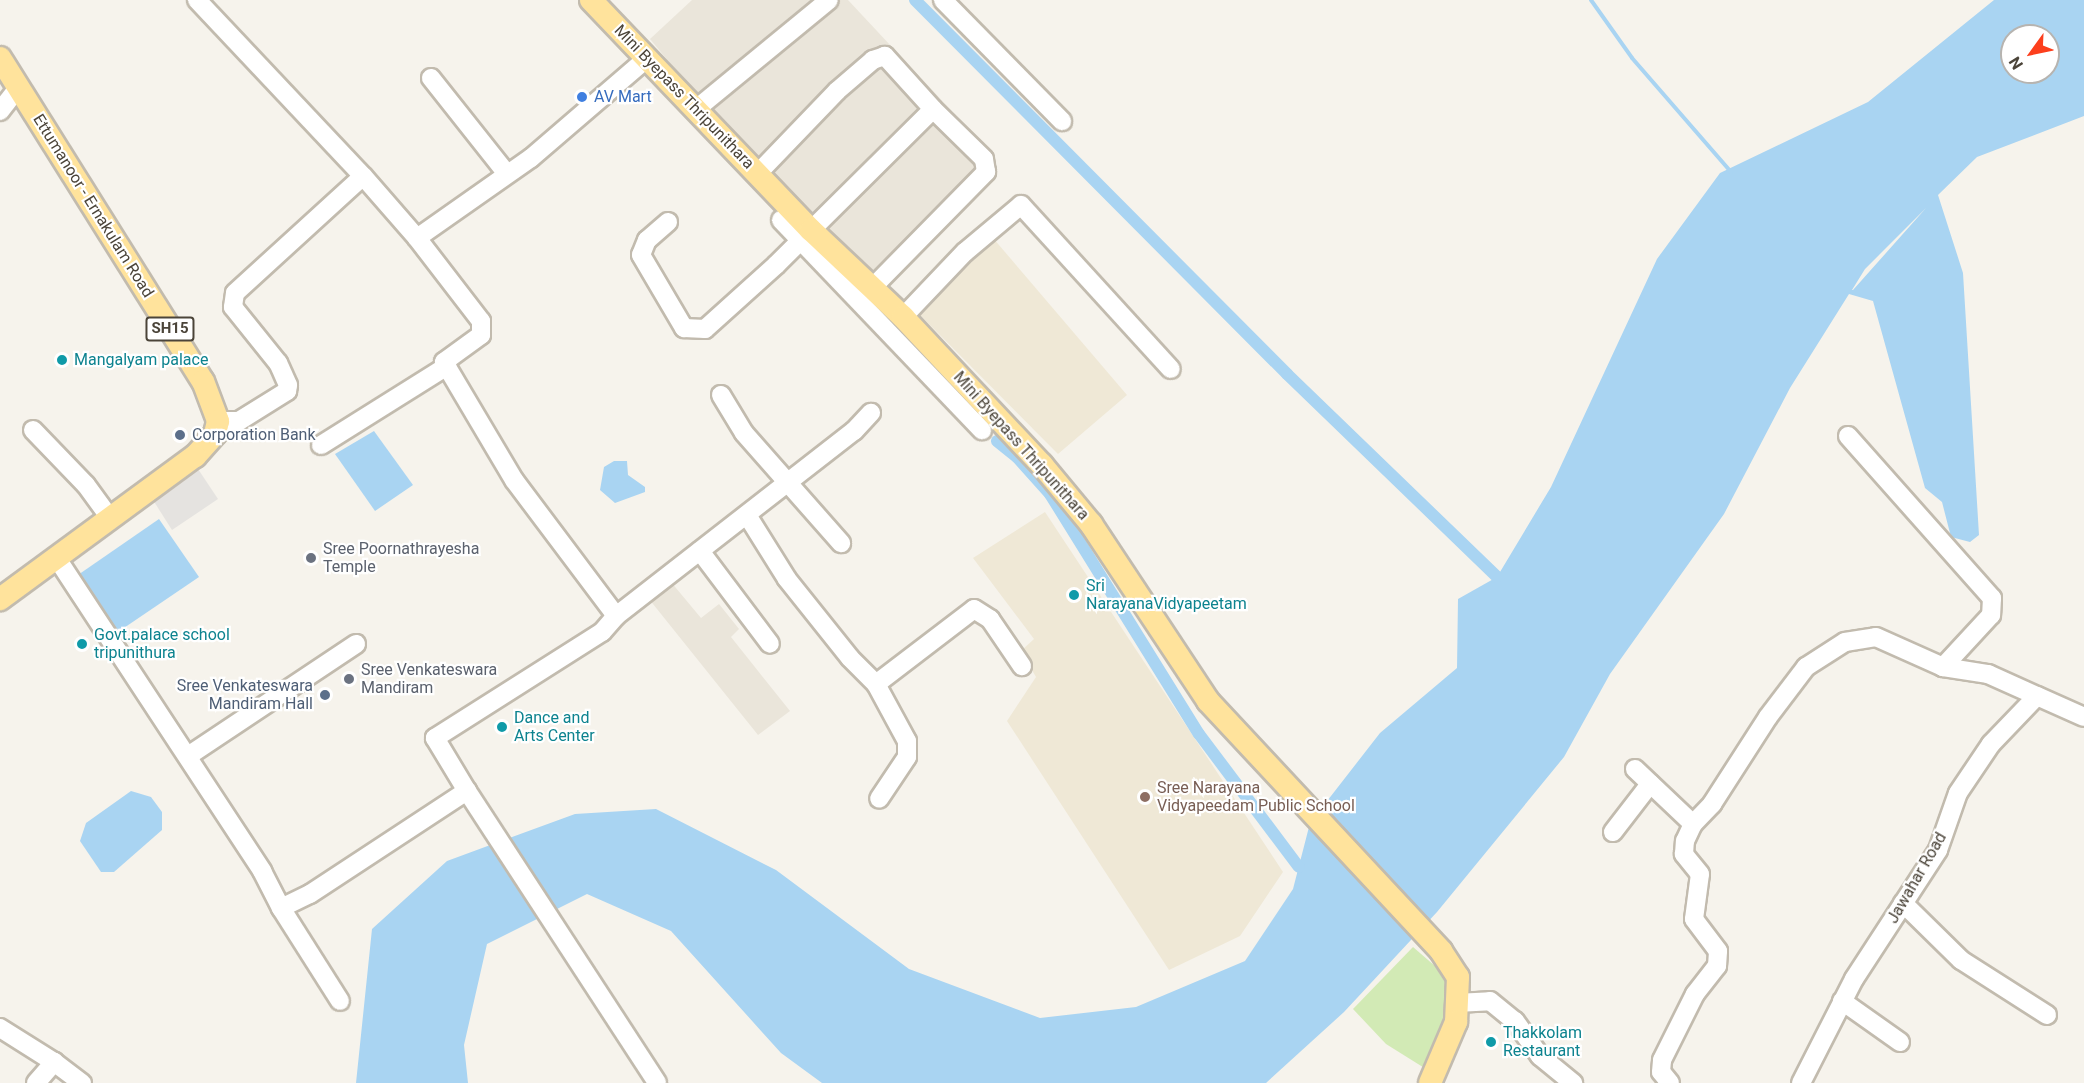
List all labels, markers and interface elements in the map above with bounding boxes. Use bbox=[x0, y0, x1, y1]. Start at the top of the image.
street label: Mini Byepass Thripunithara bbox=[610, 21, 758, 173]
north arrow bbox=[2000, 24, 2060, 84]
text: N bbox=[2005, 53, 2027, 73]
place label: AV Mart bbox=[594, 87, 652, 107]
marker: AV Mart bbox=[575, 90, 589, 104]
street label: Ettumanoor - Ernakulam Road bbox=[29, 111, 157, 301]
road number: SH15 bbox=[144, 317, 195, 341]
place label: Mangalyam palace bbox=[74, 350, 208, 370]
marker: Mangalyam palace bbox=[55, 353, 69, 367]
street label: Mini Byepass Thripunithara bbox=[949, 368, 1093, 524]
place label: Corporation Bank bbox=[192, 425, 316, 445]
marker: Corporation Bank bbox=[173, 428, 187, 442]
place label: Sree Poornathrayesha Temple bbox=[323, 539, 479, 577]
marker: Sree Poornathrayesha Temple bbox=[304, 551, 318, 565]
place label: Sri NarayanaVidyapeetam bbox=[1086, 576, 1247, 614]
marker: Sri NarayanaVidyapeetam bbox=[1067, 588, 1081, 602]
place label: Govt.palace school tripunithura bbox=[94, 625, 230, 663]
marker: Govt.palace school tripunithura bbox=[75, 637, 89, 651]
place label: Sree Venkateswara Mandiram bbox=[361, 660, 497, 698]
marker: Sree Venkateswara Mandiram bbox=[342, 672, 356, 686]
place label: Sree Venkateswara Mandiram Hall bbox=[177, 676, 313, 714]
marker: Sree Venkateswara Mandiram Hall bbox=[318, 688, 332, 702]
place label: Dance and Arts Center bbox=[514, 708, 595, 746]
marker: Dance and Arts Center bbox=[495, 720, 509, 734]
place label: Sree Narayana Vidyapeedam Public School bbox=[1157, 778, 1355, 816]
marker: Sree Narayana Vidyapeedam Public School bbox=[1138, 790, 1152, 804]
street label: Jawahar Road bbox=[1883, 829, 1951, 927]
place label: Thakkolam Restaurant bbox=[1503, 1023, 1582, 1061]
marker: Thakkolam Restaurant bbox=[1484, 1035, 1498, 1049]

